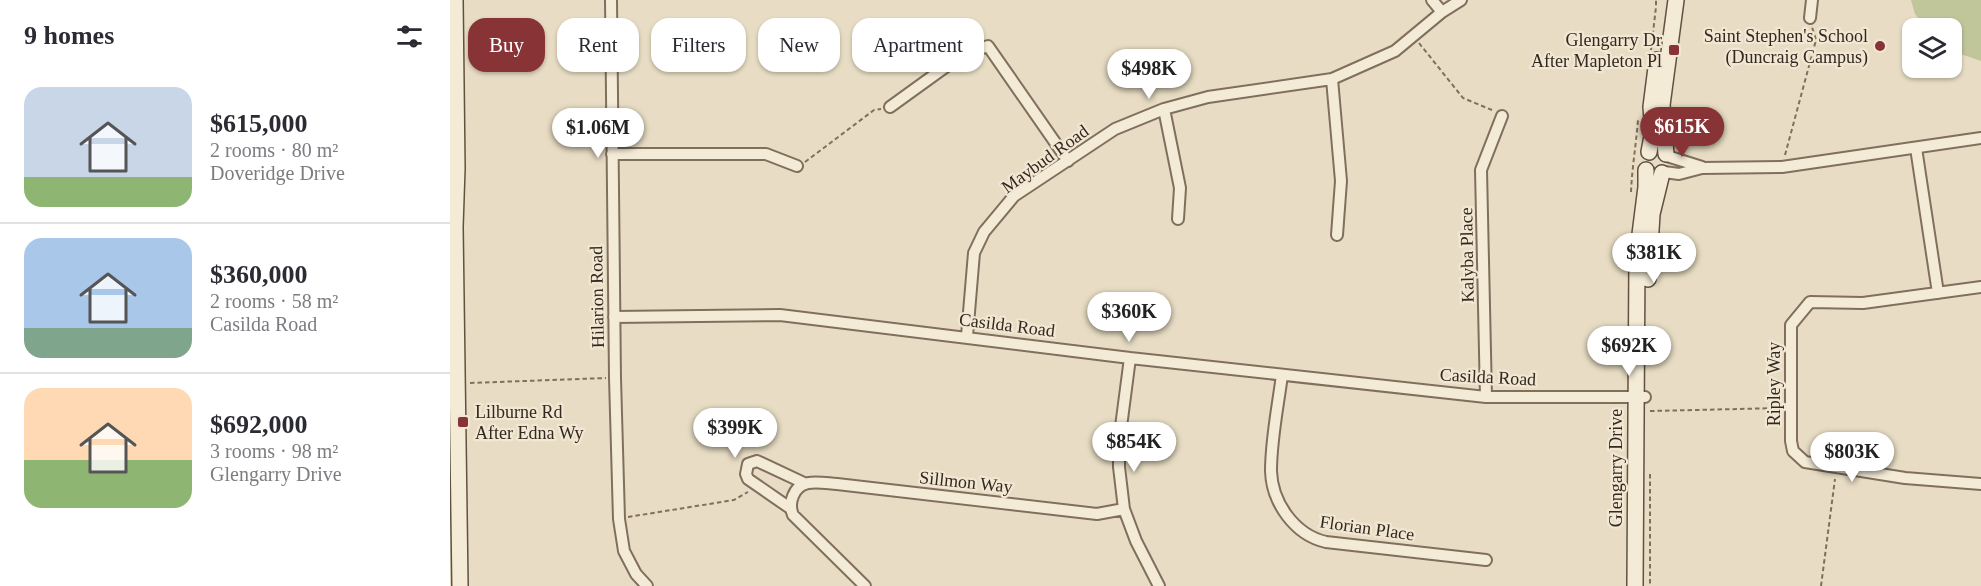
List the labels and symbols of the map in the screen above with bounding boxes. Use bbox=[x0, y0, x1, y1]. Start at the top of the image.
place label: Saint Stephen's School (Duncraig Campus) bbox=[1704, 26, 1868, 68]
place label: Glengarry Dr After Mapleton Pl bbox=[1531, 30, 1662, 71]
marker: Saint Stephen's School (Duncraig Campus) bbox=[1873, 39, 1887, 53]
marker: Glengarry Dr After Mapleton Pl bbox=[1667, 43, 1681, 57]
pin: $498K bbox=[1107, 49, 1191, 100]
pin: $615K bbox=[1640, 107, 1724, 158]
pin: $1.06M bbox=[549, 108, 647, 159]
street label: Maybud Road bbox=[998, 121, 1092, 197]
street label: Kalyba Place bbox=[1456, 207, 1478, 303]
pin: $381K bbox=[1612, 233, 1696, 284]
street label: Hilarion Road bbox=[586, 246, 608, 348]
pin: $360K bbox=[1087, 292, 1171, 343]
street label: Casilda Road bbox=[958, 309, 1056, 341]
pin: $692K bbox=[1587, 326, 1671, 377]
street label: Ripley Way bbox=[1764, 342, 1784, 426]
street label: Casilda Road bbox=[1439, 364, 1537, 390]
place label: Lilburne Rd After Edna Wy bbox=[475, 402, 584, 443]
pin: $399K bbox=[693, 408, 777, 459]
street label: Glengarry Drive bbox=[1606, 409, 1626, 527]
marker: Lilburne Rd After Edna Wy bbox=[456, 415, 470, 429]
pin: $854K bbox=[1092, 422, 1176, 473]
pin: $803K bbox=[1810, 432, 1894, 483]
street label: Sillmon Way bbox=[918, 467, 1014, 497]
street label: Florian Place bbox=[1318, 511, 1416, 545]

